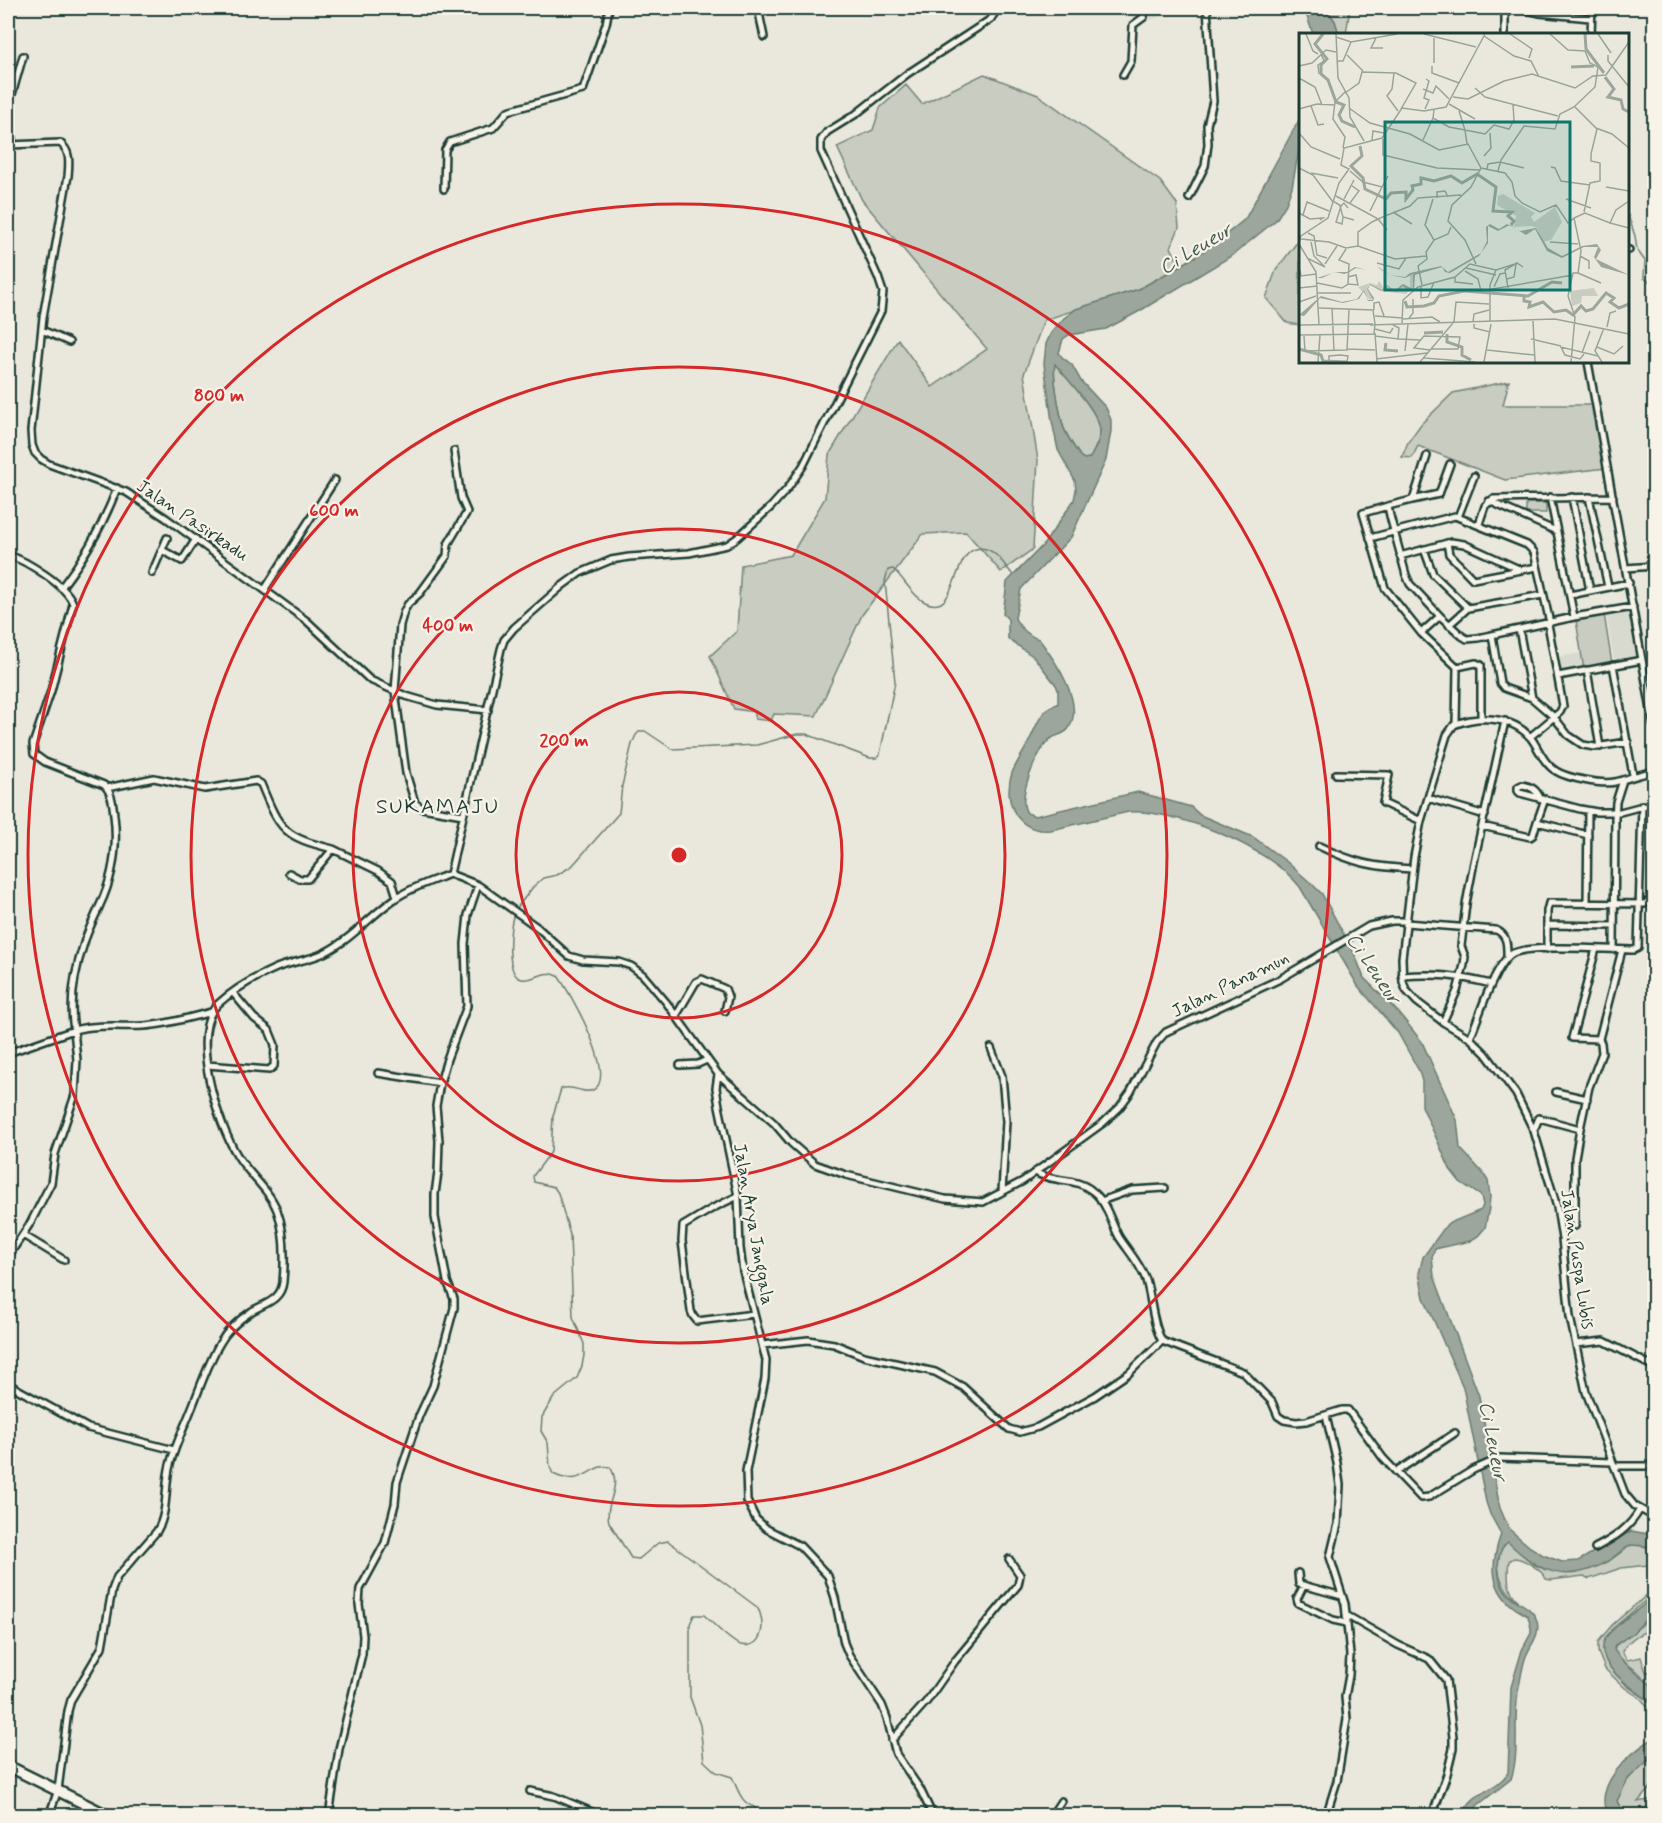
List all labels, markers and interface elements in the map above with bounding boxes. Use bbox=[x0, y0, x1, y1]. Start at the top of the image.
inset map bbox=[1299, 33, 1629, 363]
water label: Ci Leueur bbox=[1154, 216, 1239, 282]
text: 800 m bbox=[194, 384, 244, 408]
street label: Jalan Pasirkadu bbox=[132, 474, 253, 567]
text: 600 m bbox=[309, 499, 359, 523]
text: 400 m bbox=[423, 614, 473, 638]
text: 200 m bbox=[539, 729, 589, 753]
district label: SUKAMAJU bbox=[376, 793, 500, 821]
centre of rings bbox=[669, 845, 689, 865]
water label: Ci Leueur bbox=[1339, 928, 1408, 1012]
street label: Jalan Panamun bbox=[1168, 946, 1293, 1024]
street label: Jalan Arya Janggala bbox=[725, 1141, 779, 1307]
street label: Jalan Puspa Lubis bbox=[1554, 1187, 1600, 1331]
water label: Ci Leueur bbox=[1472, 1399, 1514, 1486]

